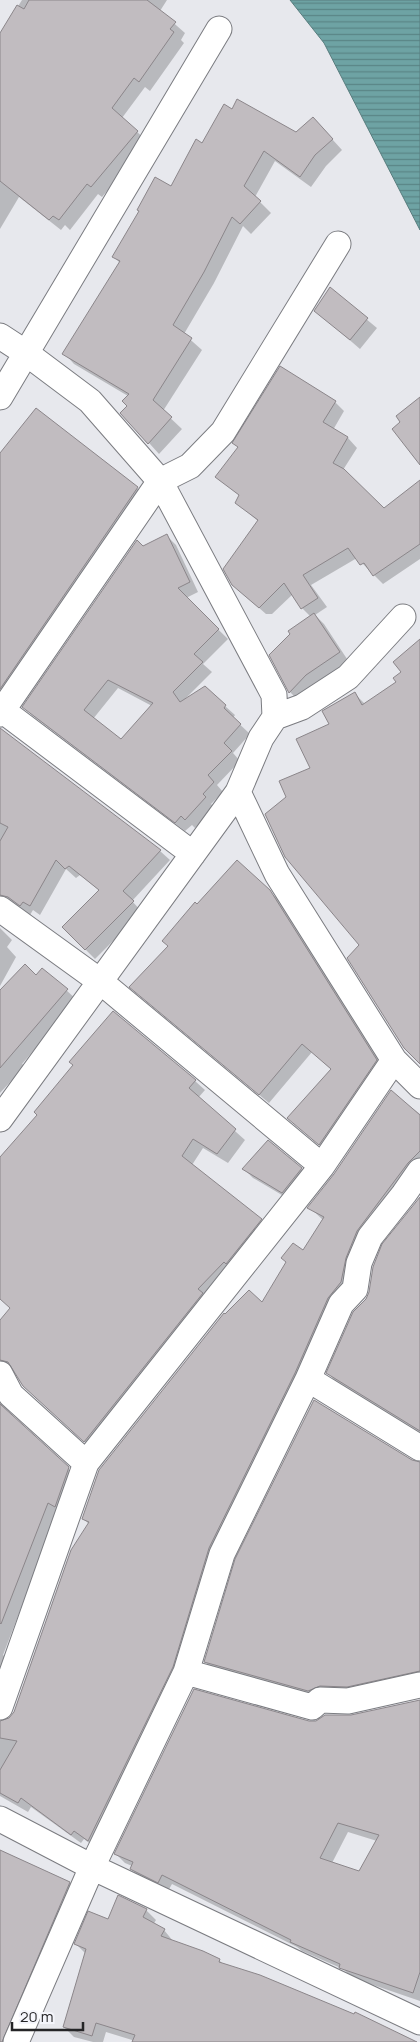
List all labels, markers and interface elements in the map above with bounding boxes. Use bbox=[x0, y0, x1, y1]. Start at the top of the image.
scale bar bbox=[12, 2000, 84, 2032]
text: 20 m bbox=[20, 2006, 53, 2027]

